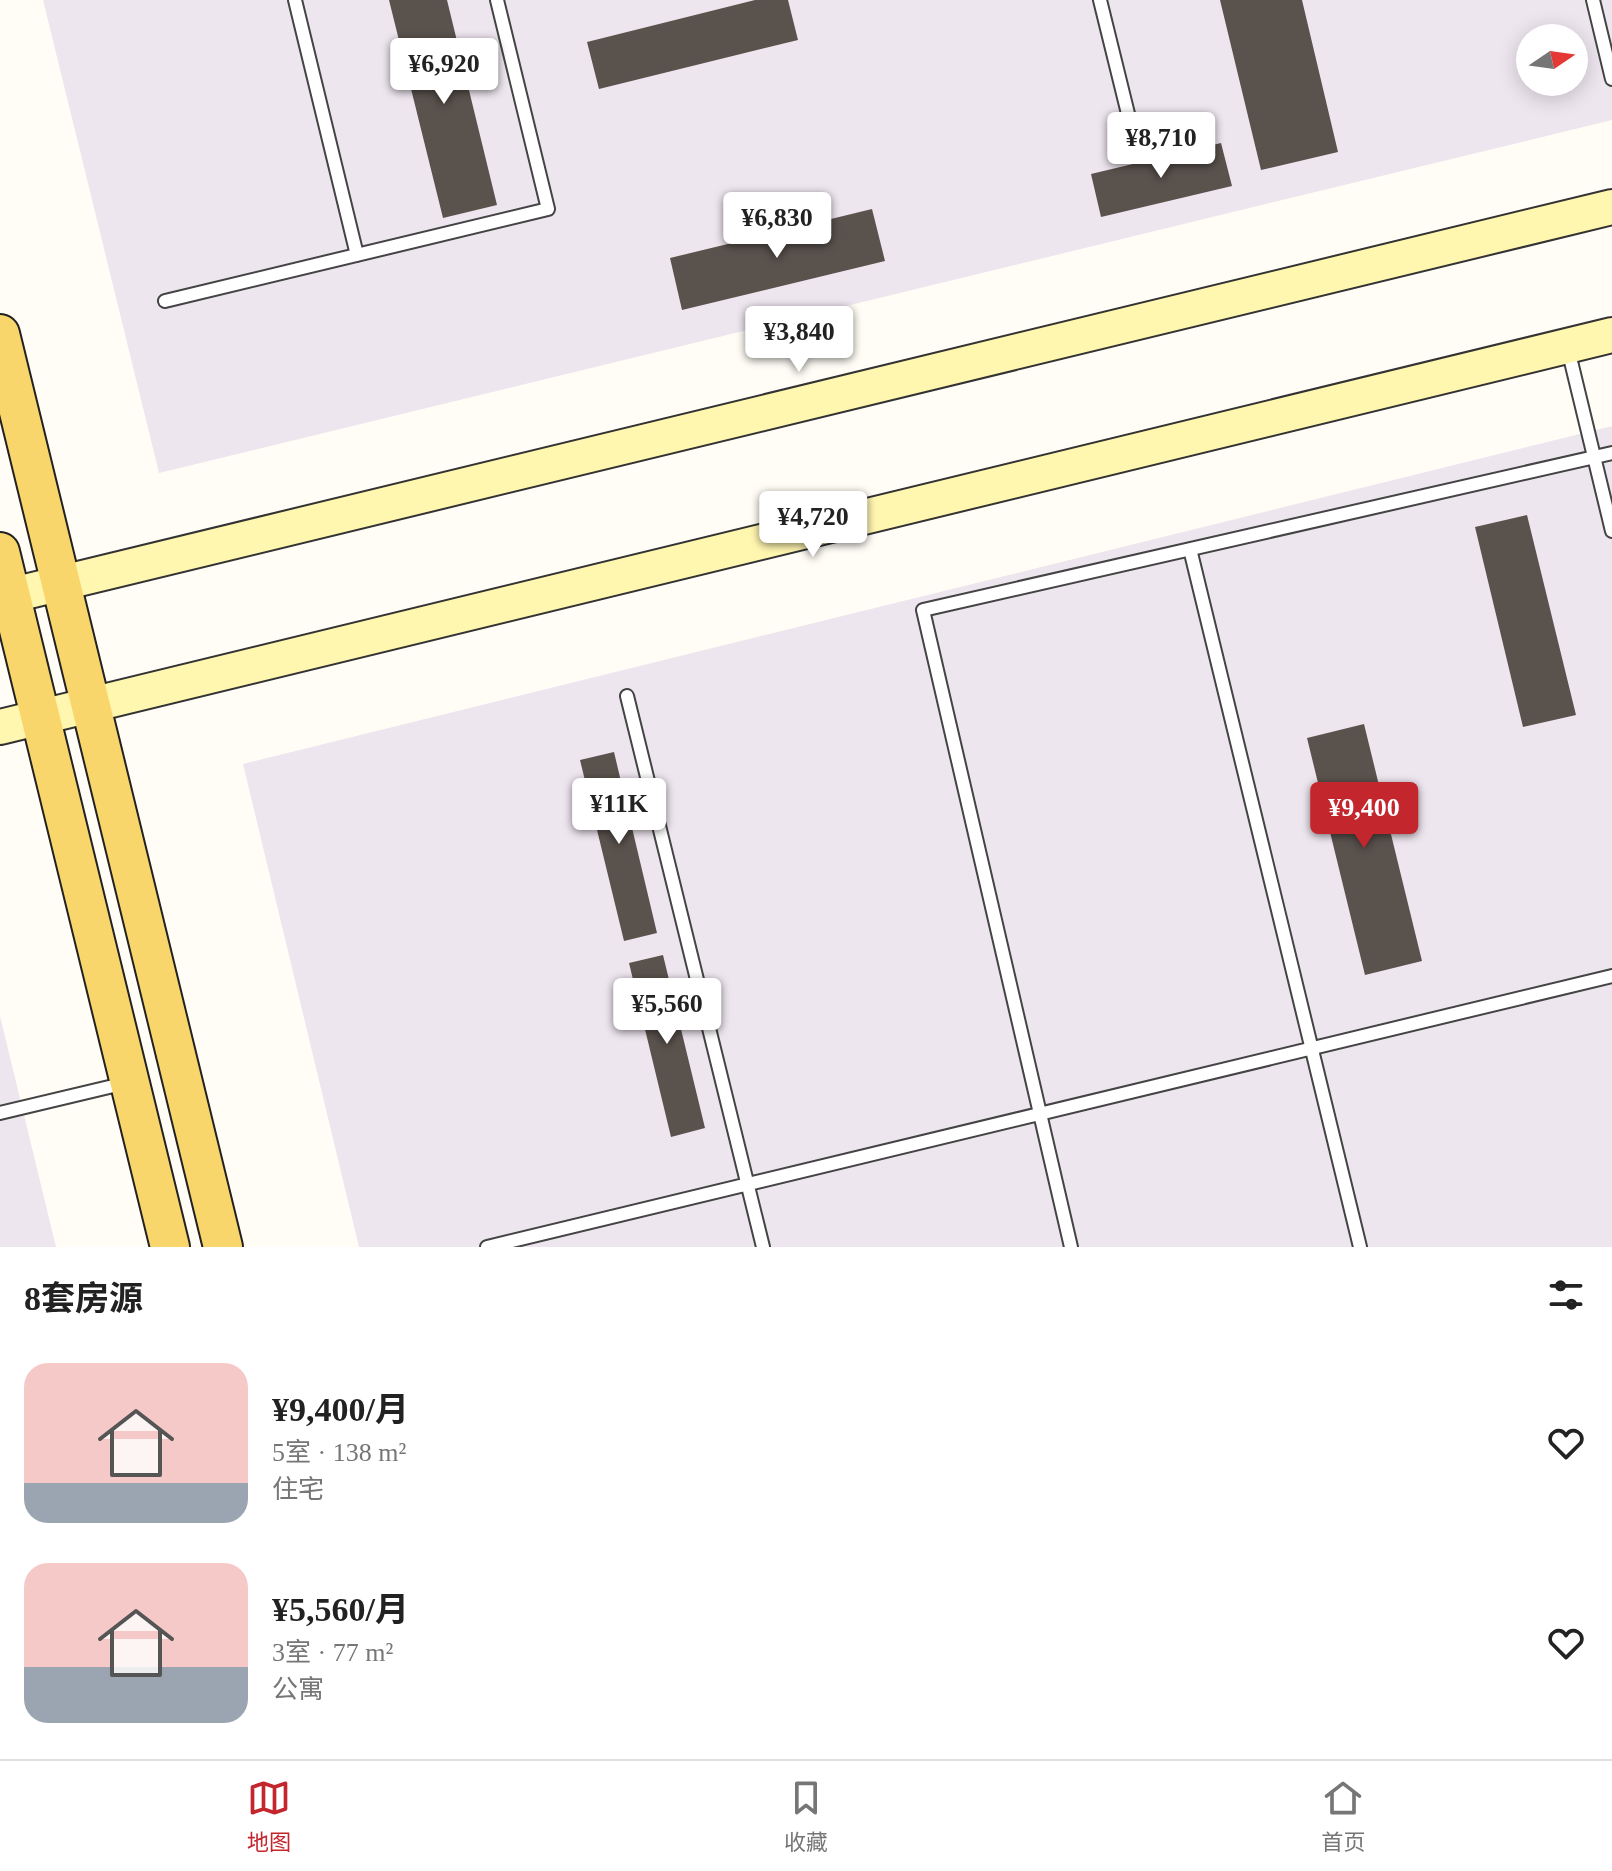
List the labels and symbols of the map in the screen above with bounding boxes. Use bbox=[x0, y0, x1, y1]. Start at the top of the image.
north arrow bbox=[1516, 24, 1588, 96]
pin: ¥6,920 bbox=[379, 38, 509, 106]
pin: ¥8,710 bbox=[1096, 112, 1226, 180]
pin: ¥6,830 bbox=[712, 192, 842, 260]
pin: ¥3,840 bbox=[734, 306, 864, 374]
pin: ¥4,720 bbox=[748, 491, 878, 559]
pin: ¥11K bbox=[572, 778, 666, 846]
pin: ¥9,400 bbox=[1299, 782, 1429, 850]
pin: ¥5,560 bbox=[602, 978, 732, 1046]

